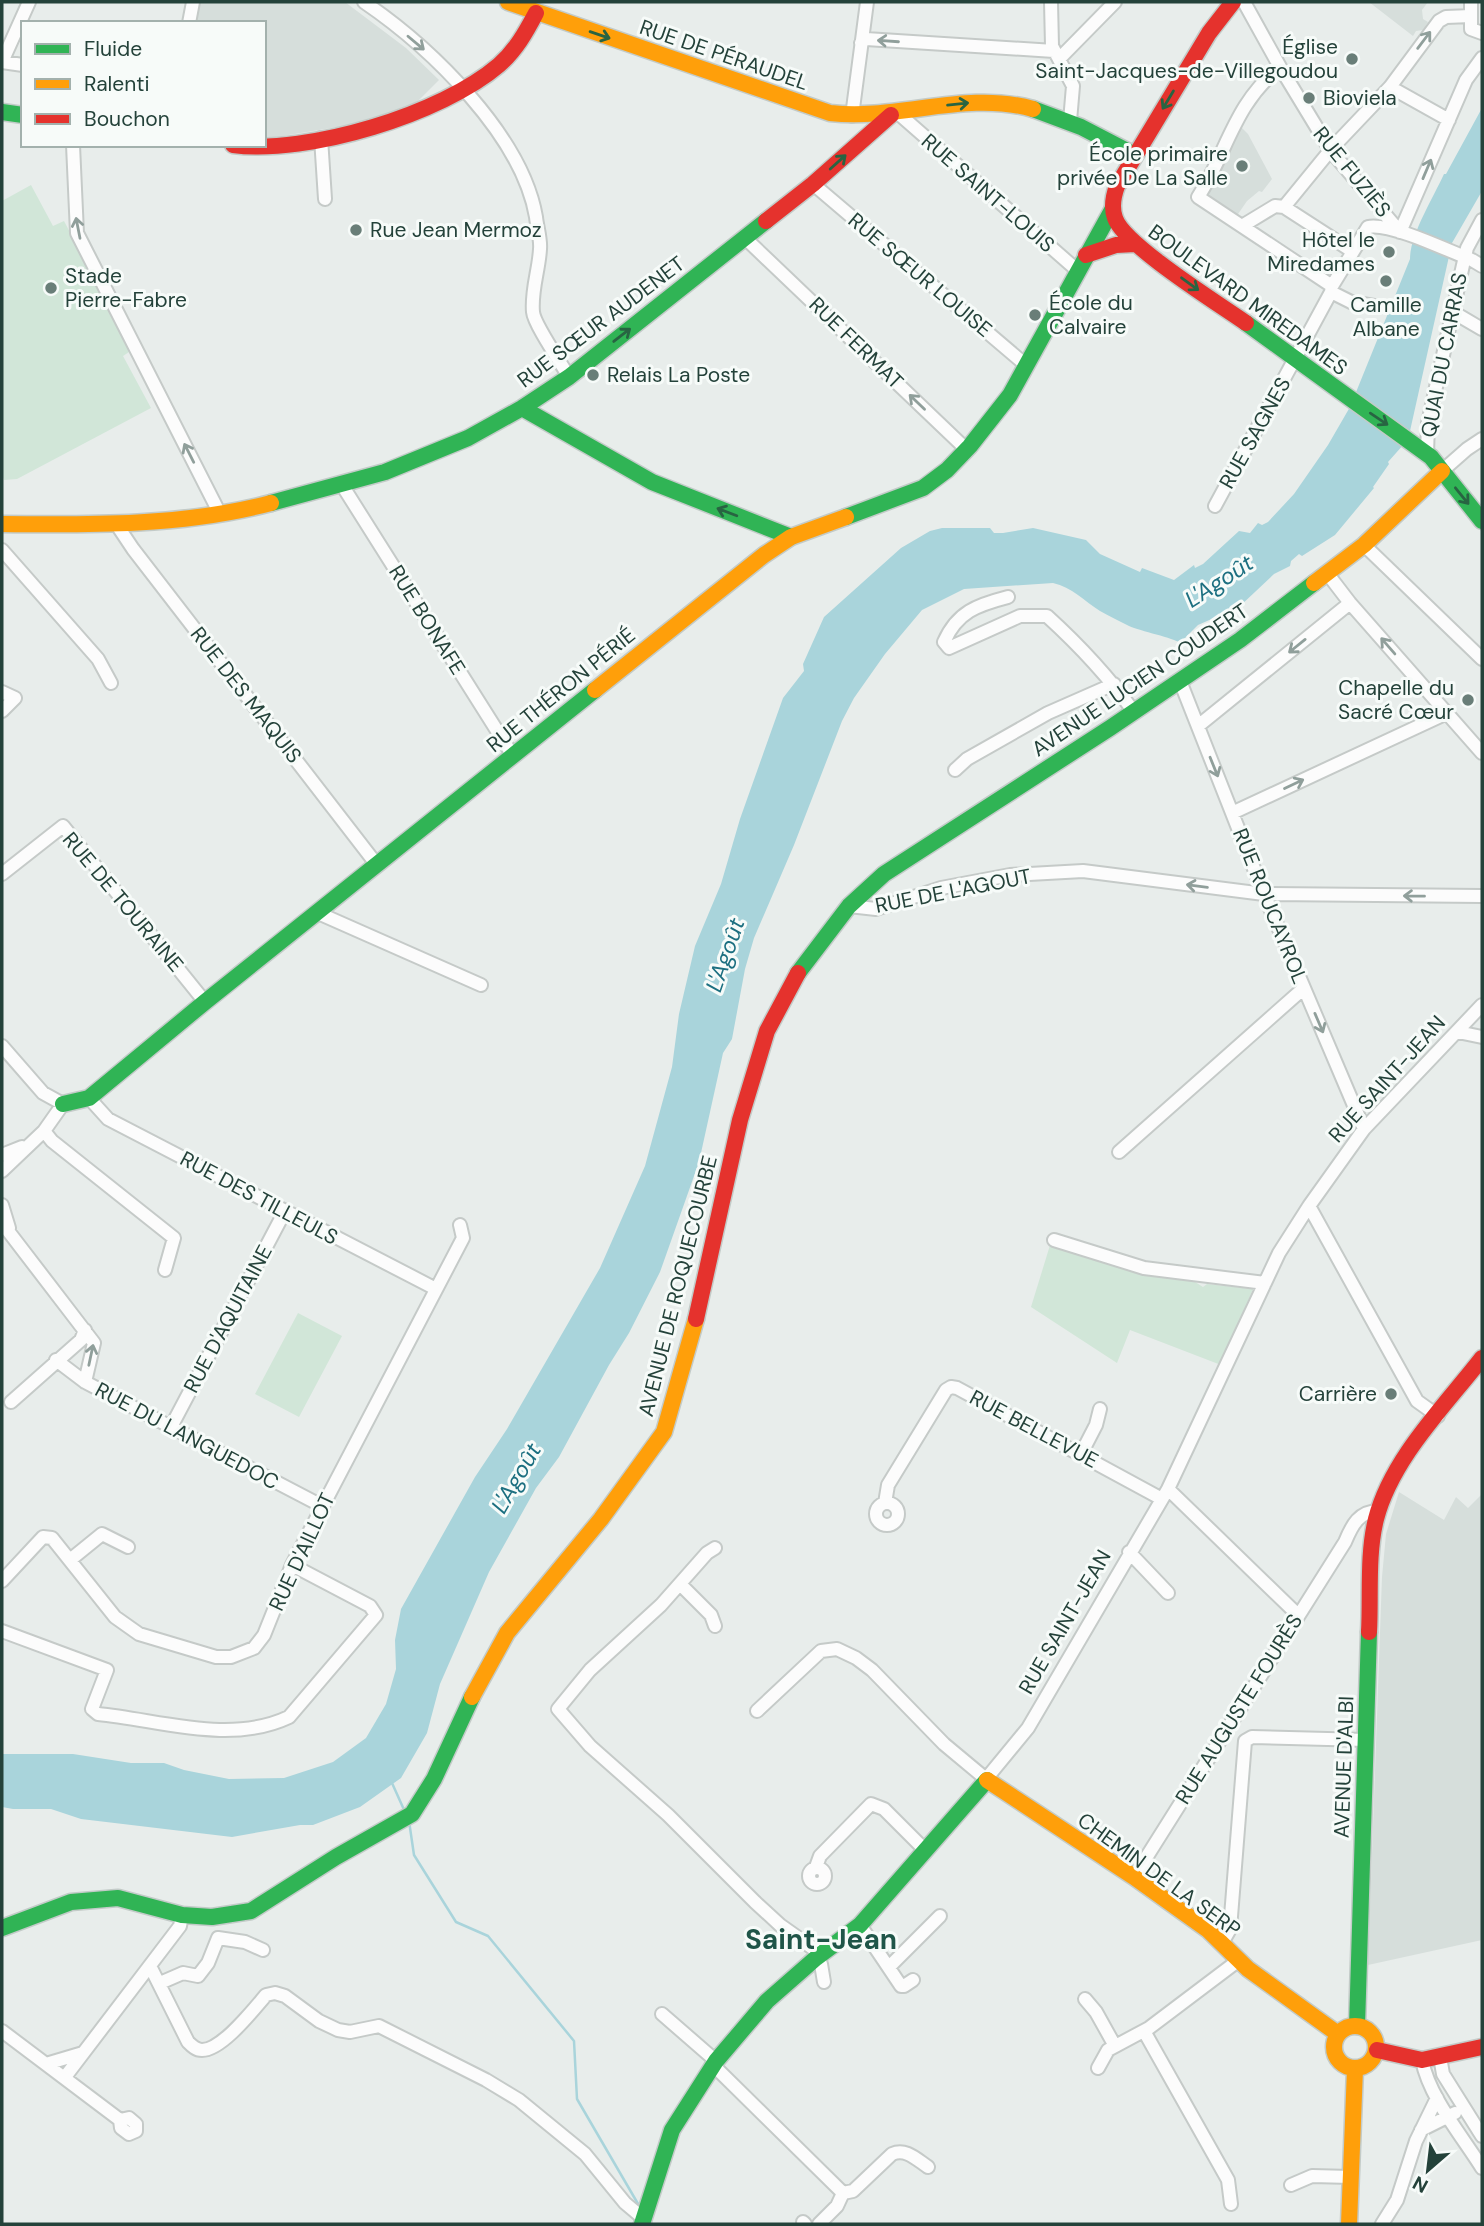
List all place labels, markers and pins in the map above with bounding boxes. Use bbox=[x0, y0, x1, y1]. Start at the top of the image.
place label: Église Saint-Jacques-de-Villegoudou bbox=[1035, 33, 1338, 85]
marker: Église Saint-Jacques-de-Villegoudou bbox=[1344, 51, 1360, 67]
place label: Bioviela bbox=[1323, 84, 1397, 112]
marker: Bioviela bbox=[1301, 90, 1317, 106]
place label: École primaire privée De La Salle bbox=[1057, 140, 1228, 192]
marker: École primaire privée De La Salle bbox=[1234, 158, 1250, 174]
place label: Rue Jean Mermoz bbox=[370, 216, 542, 244]
marker: Rue Jean Mermoz bbox=[348, 222, 364, 238]
place label: Hôtel le Miredames bbox=[1267, 226, 1375, 278]
marker: Hôtel le Miredames bbox=[1381, 244, 1397, 260]
place label: Stade Pierre-Fabre bbox=[65, 262, 187, 314]
marker: Camille Albane bbox=[1378, 273, 1394, 289]
marker: Stade Pierre-Fabre bbox=[43, 280, 59, 296]
place label: École du Calvaire bbox=[1049, 289, 1133, 341]
place label: Camille Albane bbox=[1350, 291, 1422, 343]
marker: École du Calvaire bbox=[1027, 307, 1043, 323]
place label: Relais La Poste bbox=[607, 361, 750, 389]
marker: Relais La Poste bbox=[585, 367, 601, 383]
place label: Chapelle du Sacré Cœur bbox=[1338, 674, 1454, 726]
marker: Chapelle du Sacré Cœur bbox=[1460, 692, 1476, 708]
place label: Carrière bbox=[1299, 1380, 1377, 1408]
marker: Carrière bbox=[1383, 1386, 1399, 1402]

